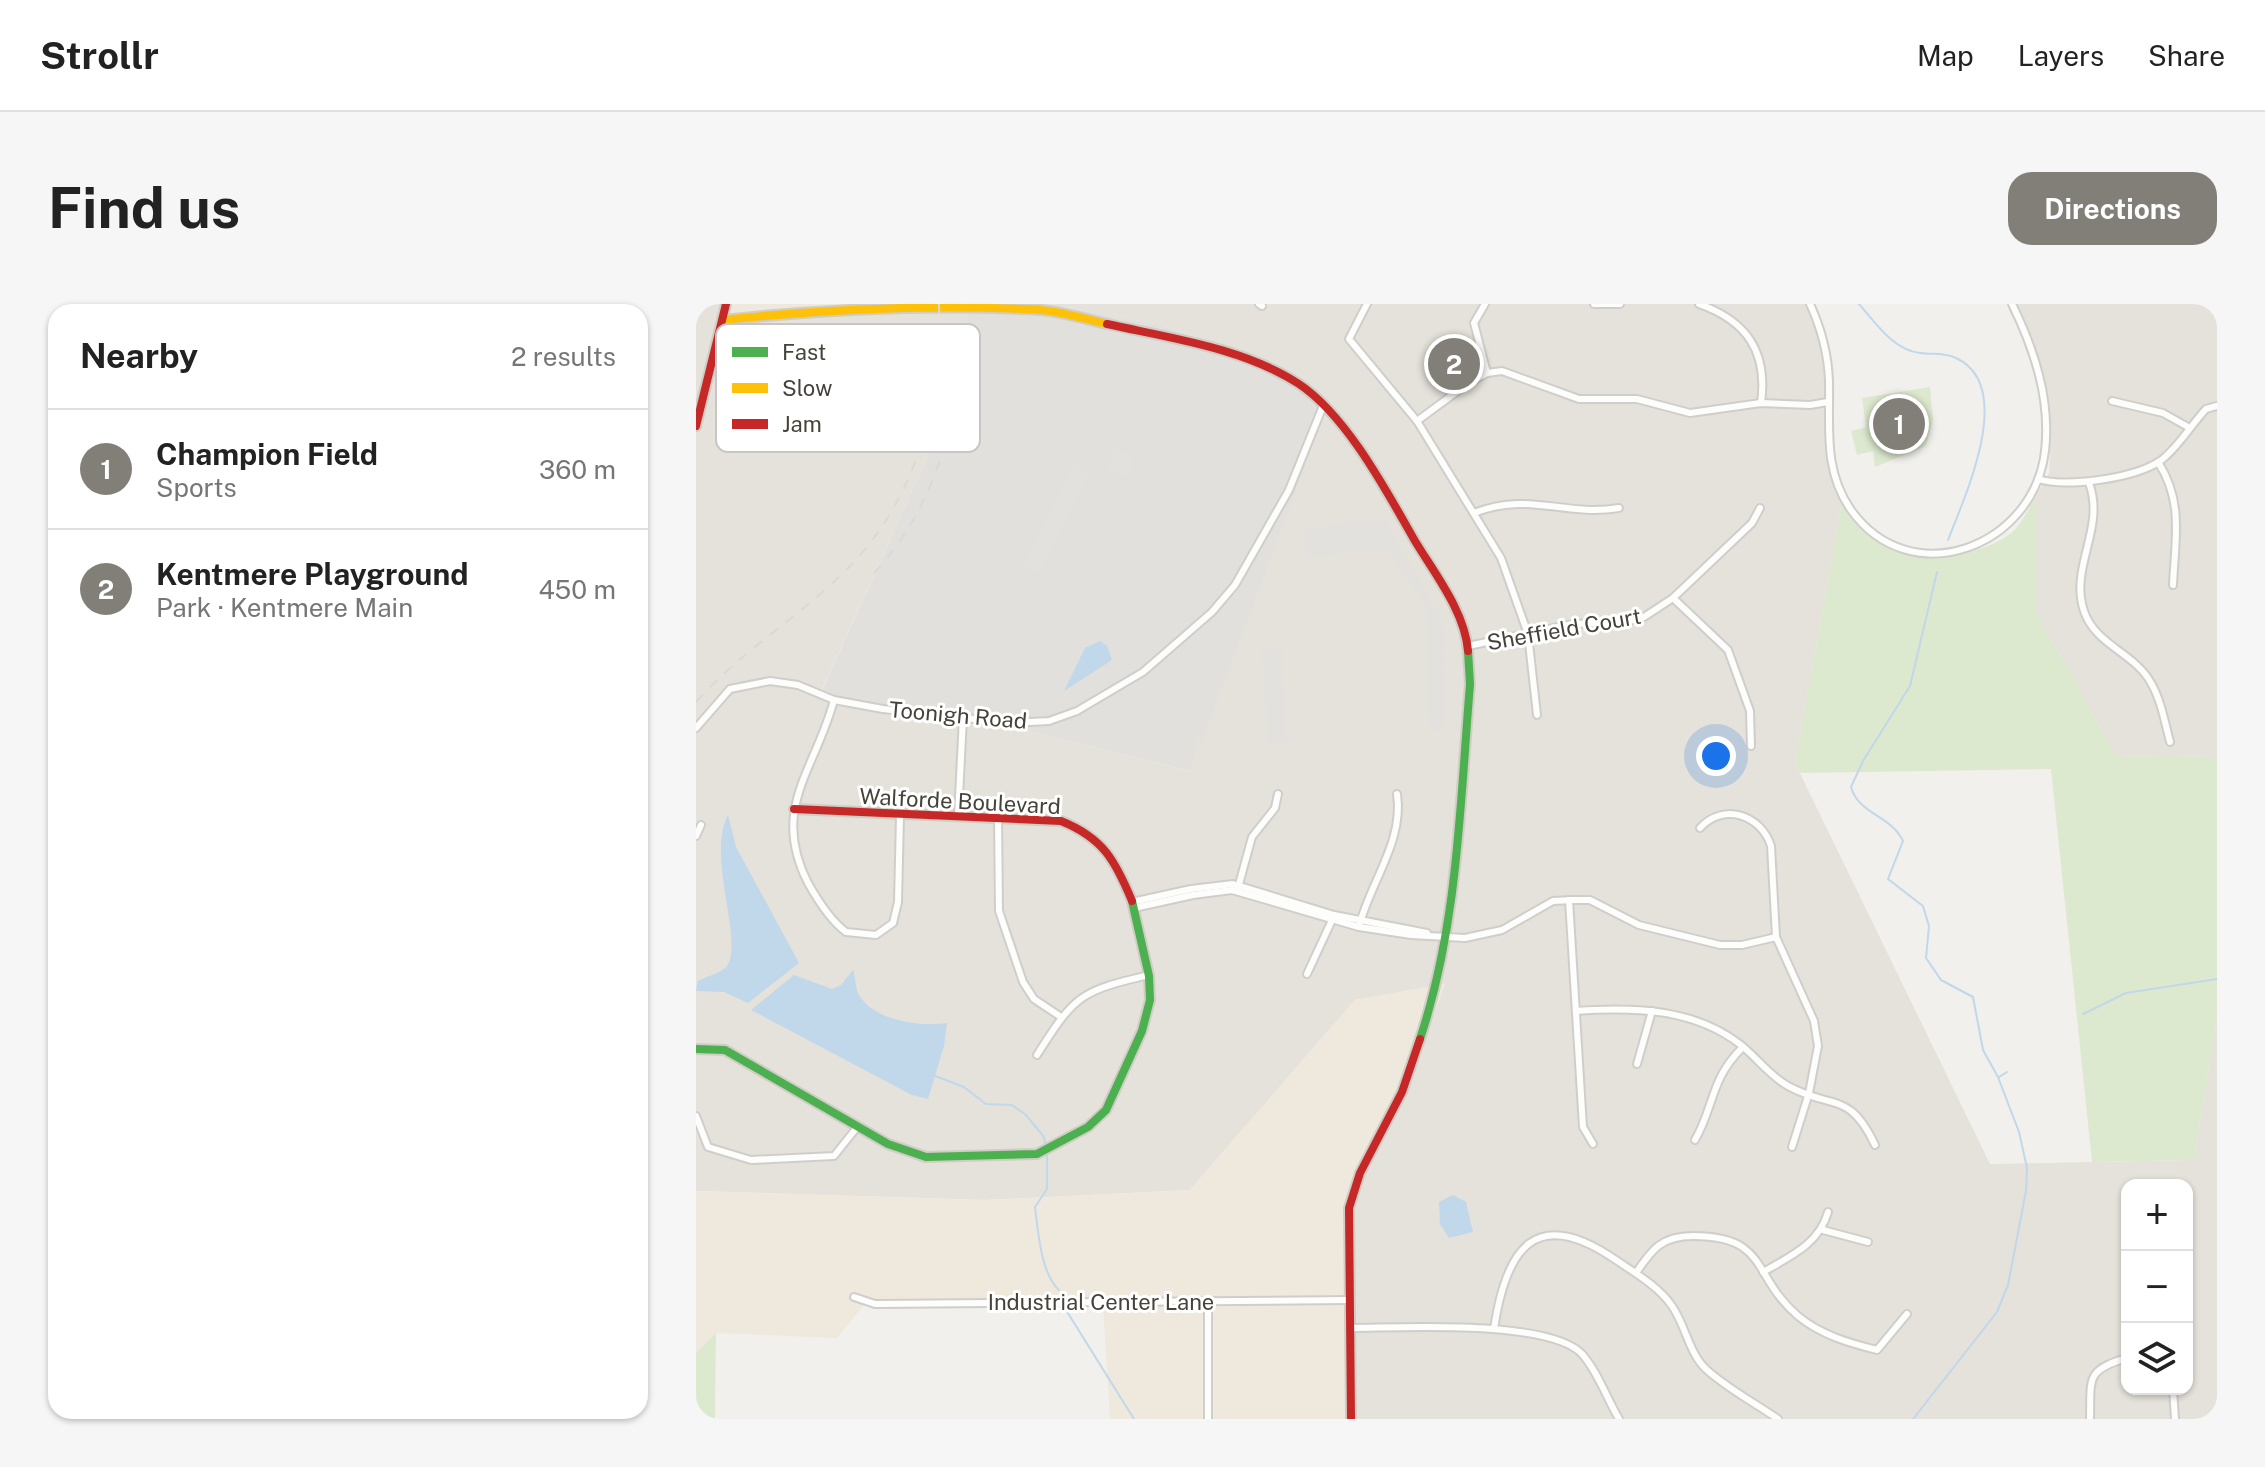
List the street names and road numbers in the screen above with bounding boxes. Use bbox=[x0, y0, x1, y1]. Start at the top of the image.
street label: Sheffield Court bbox=[1485, 603, 1643, 655]
street label: Toonigh Road bbox=[888, 696, 1028, 734]
street label: Walforde Boulevard bbox=[859, 783, 1061, 819]
street label: Industrial Center Lane bbox=[988, 1289, 1214, 1315]

